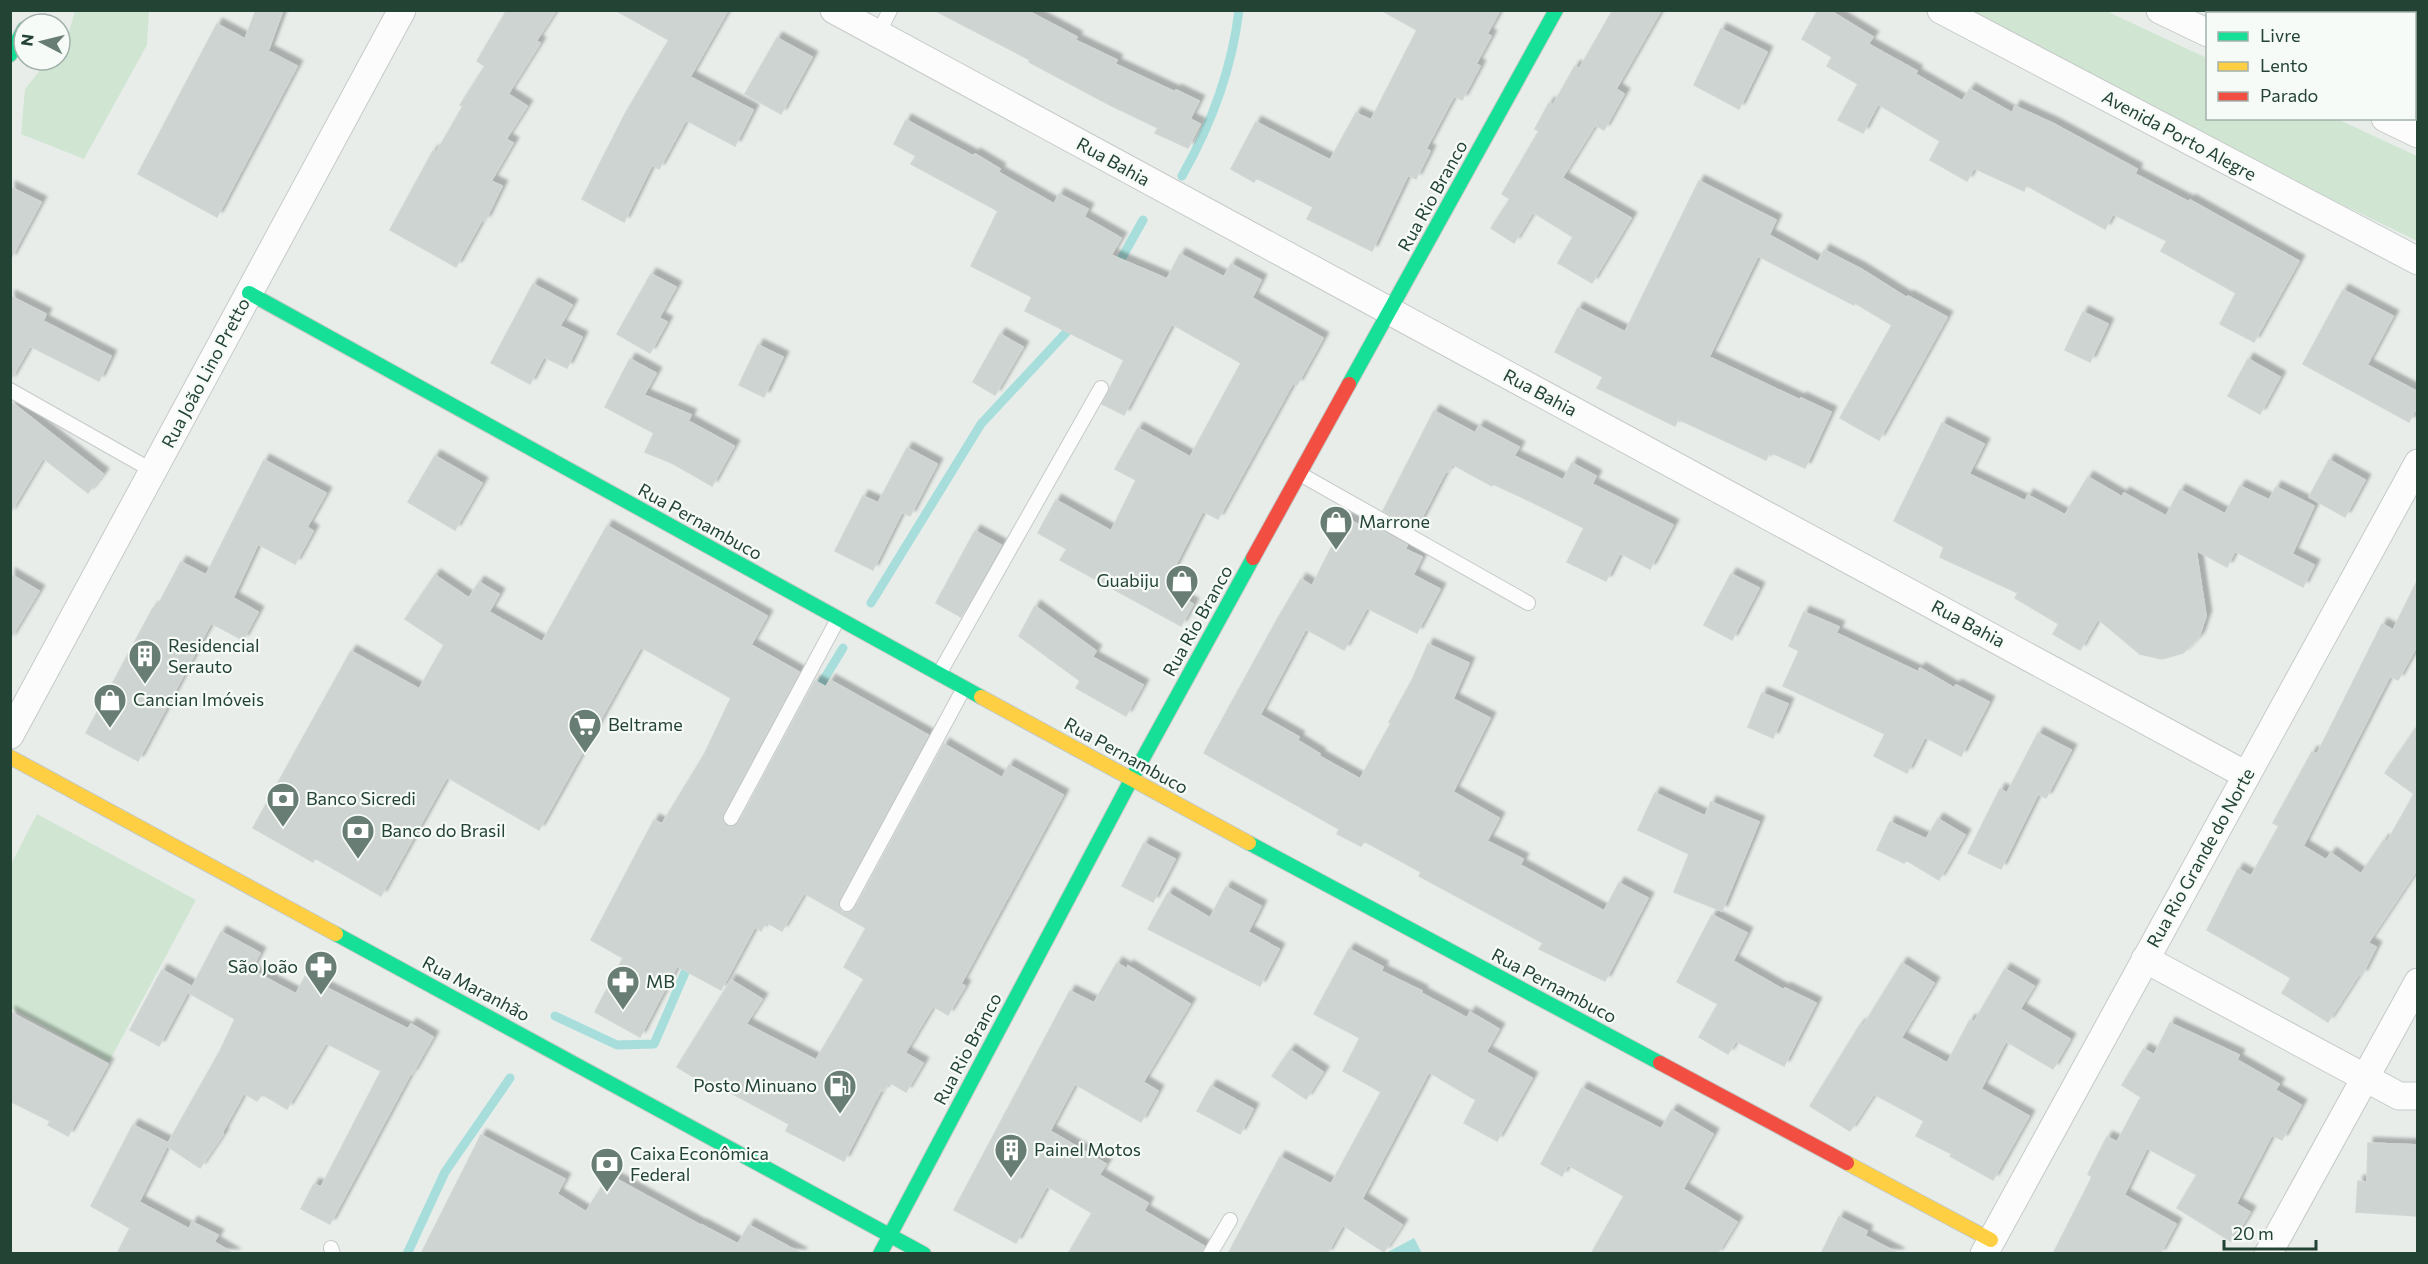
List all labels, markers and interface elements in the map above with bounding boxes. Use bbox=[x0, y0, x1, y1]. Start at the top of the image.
north arrow bbox=[12, 12, 72, 72]
legend bbox=[2206, 12, 2416, 120]
text: Livre bbox=[2260, 24, 2301, 46]
text: N bbox=[16, 33, 37, 47]
text: Lento bbox=[2260, 54, 2308, 76]
text: Parado bbox=[2260, 84, 2318, 106]
street label: Avenida Porto Alegre bbox=[2099, 85, 2260, 185]
street label: Rua Bahia bbox=[1073, 132, 1154, 190]
street label: Rua Rio Branco bbox=[1392, 136, 1472, 255]
street label: Rua João Lino Pretto bbox=[156, 294, 254, 451]
street label: Rua Bahia bbox=[1500, 364, 1581, 421]
street label: Rua Pernambuco bbox=[635, 478, 766, 564]
shop icon: Marrone bbox=[1318, 504, 1354, 551]
place label: Marrone bbox=[1359, 510, 1430, 532]
street label: Rua Rio Branco bbox=[1157, 561, 1237, 680]
shop icon: Guabiju bbox=[1164, 563, 1200, 610]
place label: Guabiju bbox=[1096, 569, 1159, 591]
street label: Rua Bahia bbox=[1928, 595, 2009, 652]
place label: Residencial Serauto bbox=[168, 634, 260, 677]
building icon: Residencial Serauto bbox=[127, 638, 163, 685]
shop icon: Cancian Imóveis bbox=[92, 682, 128, 729]
place label: Cancian Imóveis bbox=[133, 688, 264, 710]
supermarket icon: Beltrame bbox=[567, 707, 603, 754]
street label: Rua Pernambuco bbox=[1061, 712, 1192, 798]
place label: Beltrame bbox=[608, 713, 683, 735]
street label: Rua Rio Grande do Norte bbox=[2142, 764, 2259, 951]
bank icon: Banco Sicredi bbox=[265, 781, 301, 828]
place label: Banco Sicredi bbox=[306, 787, 416, 809]
bank icon: Banco do Brasil bbox=[340, 813, 376, 860]
place label: Banco do Brasil bbox=[381, 819, 505, 841]
street label: Rua Pernambuco bbox=[1488, 943, 1621, 1027]
pharmacy icon: São João bbox=[303, 949, 339, 996]
street label: Rua Maranhão bbox=[419, 951, 534, 1026]
place label: São João bbox=[228, 955, 298, 977]
pharmacy icon: MB bbox=[605, 964, 641, 1011]
place label: MB bbox=[646, 970, 675, 992]
street label: Rua Rio Branco bbox=[928, 989, 1006, 1108]
fuel station icon: Posto Minuano bbox=[822, 1068, 858, 1115]
place label: Posto Minuano bbox=[693, 1074, 817, 1096]
building icon: Painel Motos bbox=[993, 1132, 1029, 1179]
place label: Painel Motos bbox=[1034, 1138, 1141, 1160]
place label: Caixa Econômica Federal bbox=[630, 1142, 769, 1185]
bank icon: Caixa Econômica Federal bbox=[589, 1146, 625, 1193]
scale bar bbox=[2224, 1213, 2316, 1251]
text: 20 m bbox=[2233, 1222, 2274, 1244]

